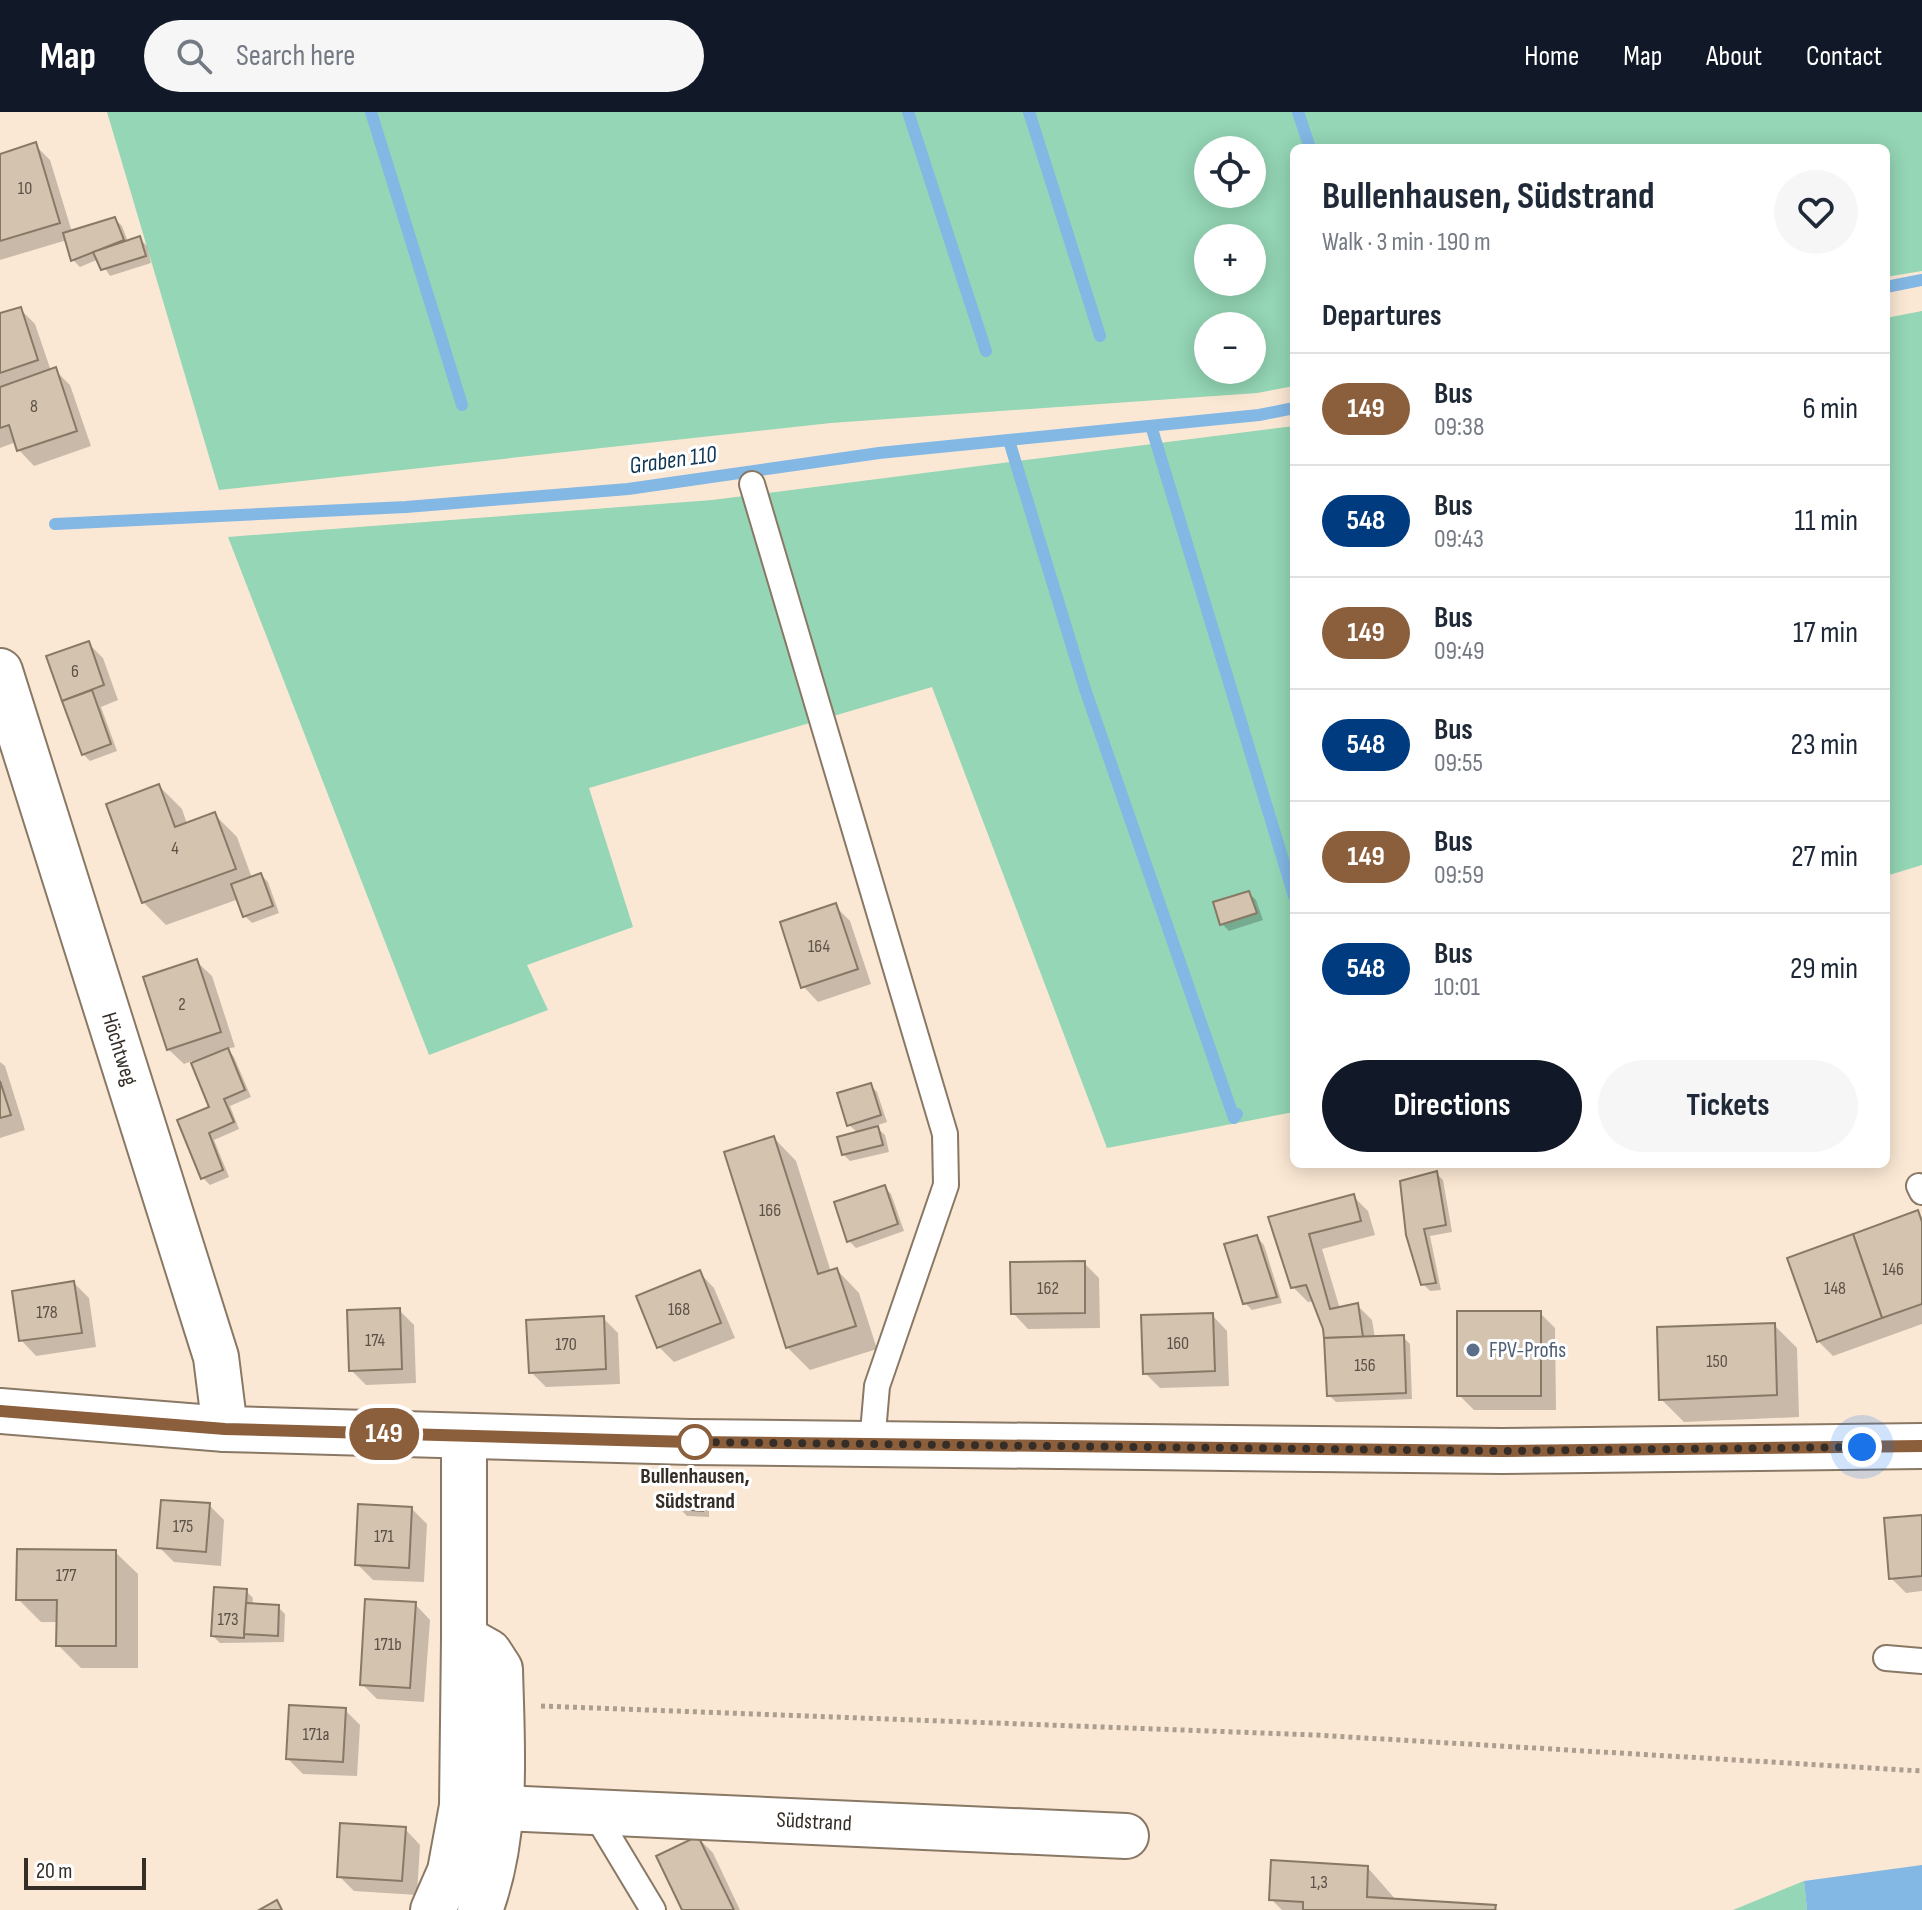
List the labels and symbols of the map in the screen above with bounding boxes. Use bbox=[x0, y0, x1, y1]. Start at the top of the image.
house number: 10 bbox=[18, 178, 32, 199]
house number: 8 bbox=[30, 396, 38, 417]
water label: Graben 110 bbox=[627, 439, 719, 480]
house number: 6 bbox=[71, 661, 79, 682]
house number: 4 bbox=[171, 838, 179, 859]
house number: 164 bbox=[808, 936, 830, 957]
house number: 2 bbox=[178, 994, 186, 1015]
street label: Höchtweg bbox=[95, 1009, 143, 1089]
house number: 166 bbox=[759, 1200, 781, 1221]
house number: 146 bbox=[1882, 1259, 1904, 1280]
house number: 162 bbox=[1037, 1278, 1059, 1299]
house number: 148 bbox=[1824, 1278, 1846, 1299]
house number: 168 bbox=[668, 1299, 690, 1320]
house number: 178 bbox=[36, 1302, 58, 1323]
house number: 174 bbox=[365, 1330, 385, 1351]
house number: 160 bbox=[1167, 1333, 1189, 1354]
house number: 170 bbox=[555, 1334, 577, 1355]
place label: FPV-Profis bbox=[1489, 1337, 1566, 1364]
marker: FPV-Profis bbox=[1464, 1341, 1482, 1359]
house number: 150 bbox=[1706, 1351, 1728, 1372]
house number: 156 bbox=[1354, 1355, 1376, 1376]
line badge: 149 bbox=[338, 1408, 430, 1460]
marker: Bullenhausen, Südstrand bbox=[678, 1425, 712, 1459]
your location bbox=[1842, 1427, 1882, 1467]
place label: Bullenhausen, Südstrand bbox=[640, 1463, 750, 1515]
house number: 175 bbox=[173, 1516, 193, 1537]
house number: 171 bbox=[374, 1526, 395, 1547]
house number: 177 bbox=[56, 1565, 77, 1586]
house number: 173 bbox=[217, 1609, 239, 1630]
house number: 171b bbox=[374, 1634, 402, 1655]
house number: 171a bbox=[303, 1724, 330, 1745]
street label: Südstrand bbox=[776, 1807, 852, 1837]
scale bar bbox=[24, 1854, 146, 1890]
house number: 1,3 bbox=[1310, 1872, 1328, 1893]

